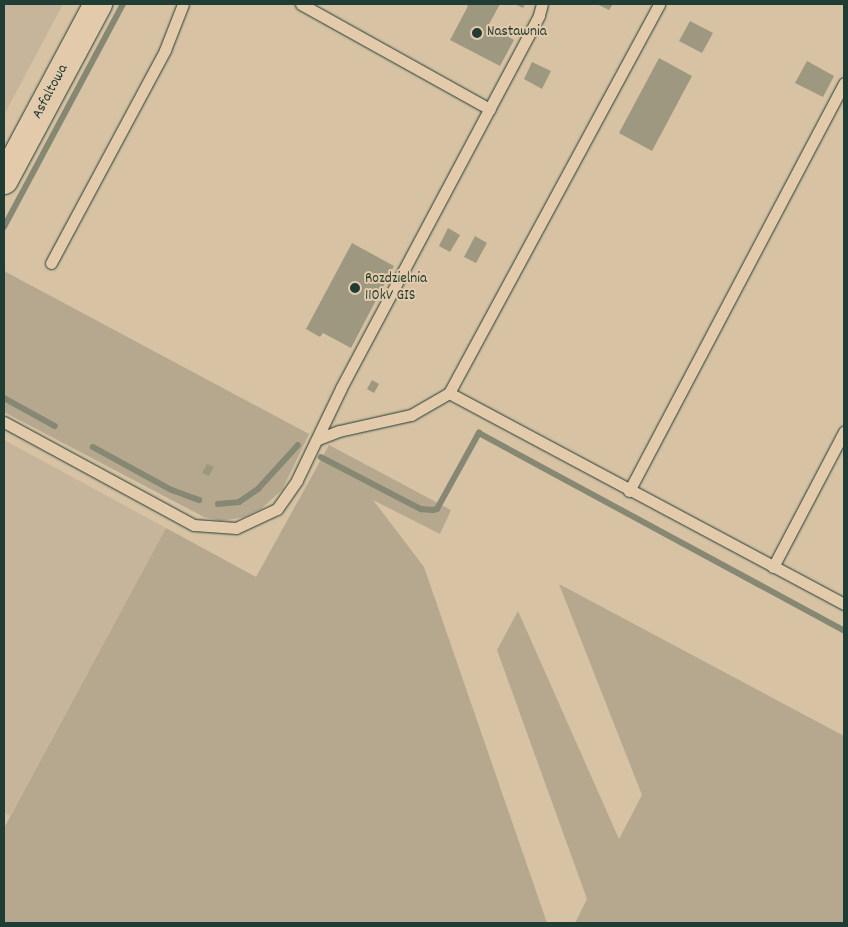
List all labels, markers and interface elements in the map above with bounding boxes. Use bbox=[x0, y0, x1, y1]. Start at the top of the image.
place label: Nastawnia bbox=[487, 24, 547, 42]
marker: Nastawnia bbox=[471, 27, 483, 39]
street label: Asfaltowa bbox=[29, 62, 73, 122]
place label: Rozdzielnia 110kV GIS bbox=[365, 270, 427, 305]
marker: Rozdzielnia 110kV GIS bbox=[349, 282, 361, 294]

